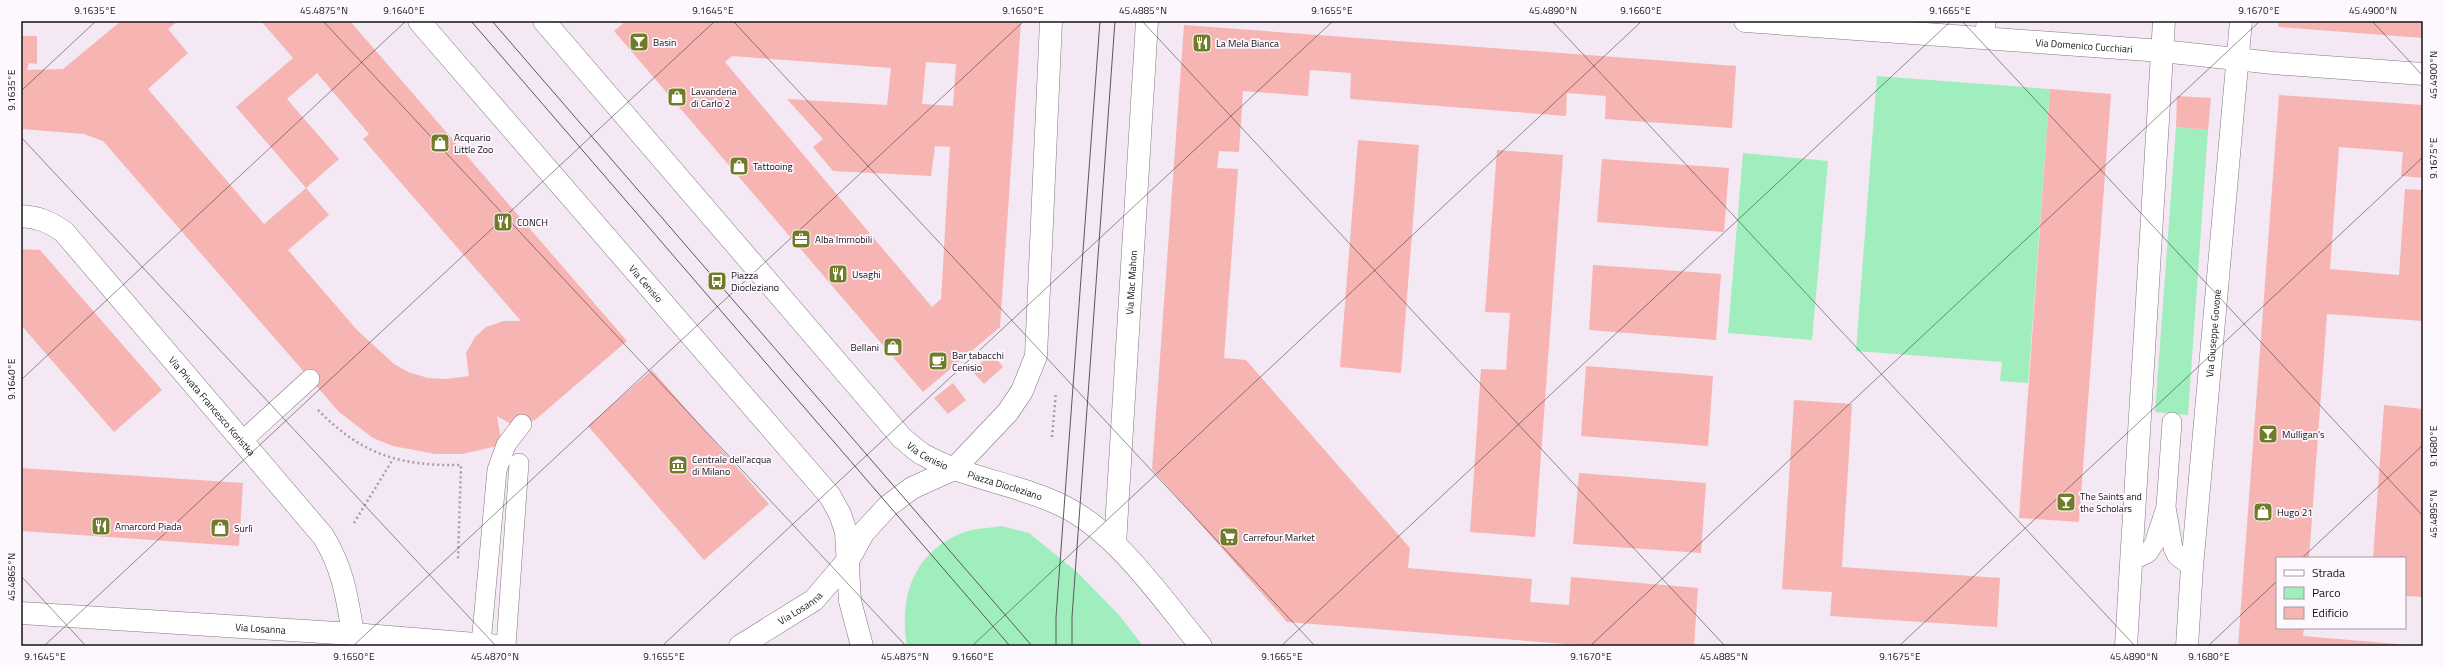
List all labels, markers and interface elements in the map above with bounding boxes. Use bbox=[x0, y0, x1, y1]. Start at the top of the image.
text: 9.1635°E bbox=[74, 3, 116, 18]
text: 45.4875°N bbox=[300, 3, 348, 18]
text: 9.1640°E bbox=[383, 3, 425, 18]
text: 9.1645°E bbox=[692, 3, 734, 18]
text: 9.1650°E bbox=[1002, 3, 1044, 18]
text: 45.4885°N bbox=[1119, 3, 1167, 18]
text: 9.1655°E bbox=[1311, 3, 1353, 18]
text: 45.4890°N bbox=[1529, 3, 1577, 18]
text: 9.1660°E bbox=[1620, 3, 1662, 18]
text: 9.1665°E bbox=[1929, 3, 1971, 18]
text: 9.1670°E bbox=[2238, 3, 2280, 18]
text: 45.4900°N bbox=[2349, 3, 2397, 18]
bar icon: Basin bbox=[628, 31, 650, 53]
restaurant icon: La Mela Bianca bbox=[1191, 32, 1213, 54]
place label: Basin bbox=[653, 35, 676, 50]
street label: Via Domenico Cucchiari bbox=[2035, 35, 2133, 57]
place label: La Mela Bianca bbox=[1216, 36, 1279, 51]
text: 45.4900°N bbox=[2426, 51, 2441, 99]
text: 9.1635°E bbox=[4, 69, 19, 111]
place label: Lavanderia di Carlo 2 bbox=[691, 84, 737, 111]
shop icon: Lavanderia di Carlo 2 bbox=[666, 86, 688, 108]
place label: Acquario Little Zoo bbox=[454, 130, 493, 157]
shop icon: Acquario Little Zoo bbox=[429, 132, 451, 154]
text: 9.1675°E bbox=[2426, 137, 2441, 179]
shop icon: Tattooing bbox=[728, 155, 750, 177]
place label: Tattooing bbox=[753, 159, 793, 174]
restaurant icon: CONCH bbox=[492, 211, 514, 233]
place label: CONCH bbox=[517, 215, 548, 230]
office icon: Alba Immobili bbox=[790, 228, 812, 250]
place label: Alba Immobili bbox=[815, 232, 872, 247]
street label: Via Mac Mahon bbox=[1122, 250, 1141, 315]
street label: Via Cenisio bbox=[625, 262, 666, 306]
restaurant icon: Usaghi bbox=[827, 263, 849, 285]
place label: Usaghi bbox=[852, 267, 881, 282]
place label: Piazza Diocleziano bbox=[731, 268, 779, 295]
bus stop icon: Piazza Diocleziano bbox=[706, 270, 728, 292]
street label: Via Giuseppe Govone bbox=[2202, 288, 2225, 378]
shop icon: Bellani bbox=[882, 336, 904, 358]
place label: Bellani bbox=[851, 340, 879, 355]
place label: Bar tabacchi Cenisio bbox=[952, 348, 1004, 375]
cafe icon: Bar tabacchi Cenisio bbox=[927, 350, 949, 372]
street label: Via Privata Francesco Koristka bbox=[165, 353, 259, 459]
text: 9.1640°E bbox=[4, 358, 19, 400]
bar icon: Mulligan's bbox=[2257, 423, 2279, 445]
text: 9.1680°E bbox=[2426, 425, 2441, 467]
place label: Mulligan's bbox=[2282, 427, 2325, 442]
street label: Via Cenisio bbox=[903, 438, 950, 474]
place label: Centrale dell'acqua di Milano bbox=[692, 452, 771, 479]
museum icon: Centrale dell'acqua di Milano bbox=[667, 454, 689, 476]
street label: Piazza Diocleziano bbox=[965, 467, 1044, 504]
place label: The Saints and the Scholars bbox=[2080, 489, 2142, 516]
text: 45.4895°N bbox=[2426, 490, 2441, 538]
bar icon: The Saints and the Scholars bbox=[2055, 491, 2077, 513]
shop icon: Hugo 21 bbox=[2252, 501, 2274, 523]
place label: Hugo 21 bbox=[2277, 505, 2313, 520]
restaurant icon: Amarcord Piada bbox=[90, 515, 112, 537]
shop icon: Surlì bbox=[209, 517, 231, 539]
place label: Amarcord Piada bbox=[115, 519, 182, 534]
place label: Surlì bbox=[234, 521, 253, 536]
supermarket icon: Carrefour Market bbox=[1218, 526, 1240, 548]
place label: Carrefour Market bbox=[1243, 530, 1315, 545]
text: 45.4865°N bbox=[4, 553, 19, 601]
legend bbox=[2276, 557, 2406, 629]
text: Strada bbox=[2312, 563, 2345, 582]
text: Parco bbox=[2312, 583, 2341, 602]
street label: Via Losanna bbox=[775, 588, 826, 629]
text: Edificio bbox=[2312, 603, 2348, 622]
street label: Via Losanna bbox=[235, 620, 286, 638]
text: 9.1645°E bbox=[24, 649, 66, 664]
text: 9.1650°E bbox=[333, 649, 375, 664]
text: 45.4870°N bbox=[471, 649, 519, 664]
text: 9.1655°E bbox=[643, 649, 685, 664]
text: 45.4875°N bbox=[881, 649, 929, 664]
text: 9.1660°E bbox=[952, 649, 994, 664]
text: 9.1665°E bbox=[1261, 649, 1303, 664]
text: 9.1670°E bbox=[1570, 649, 1612, 664]
text: 45.4885°N bbox=[1700, 649, 1748, 664]
text: 9.1675°E bbox=[1879, 649, 1921, 664]
text: 45.4890°N bbox=[2110, 649, 2158, 664]
text: 9.1680°E bbox=[2188, 649, 2230, 664]

